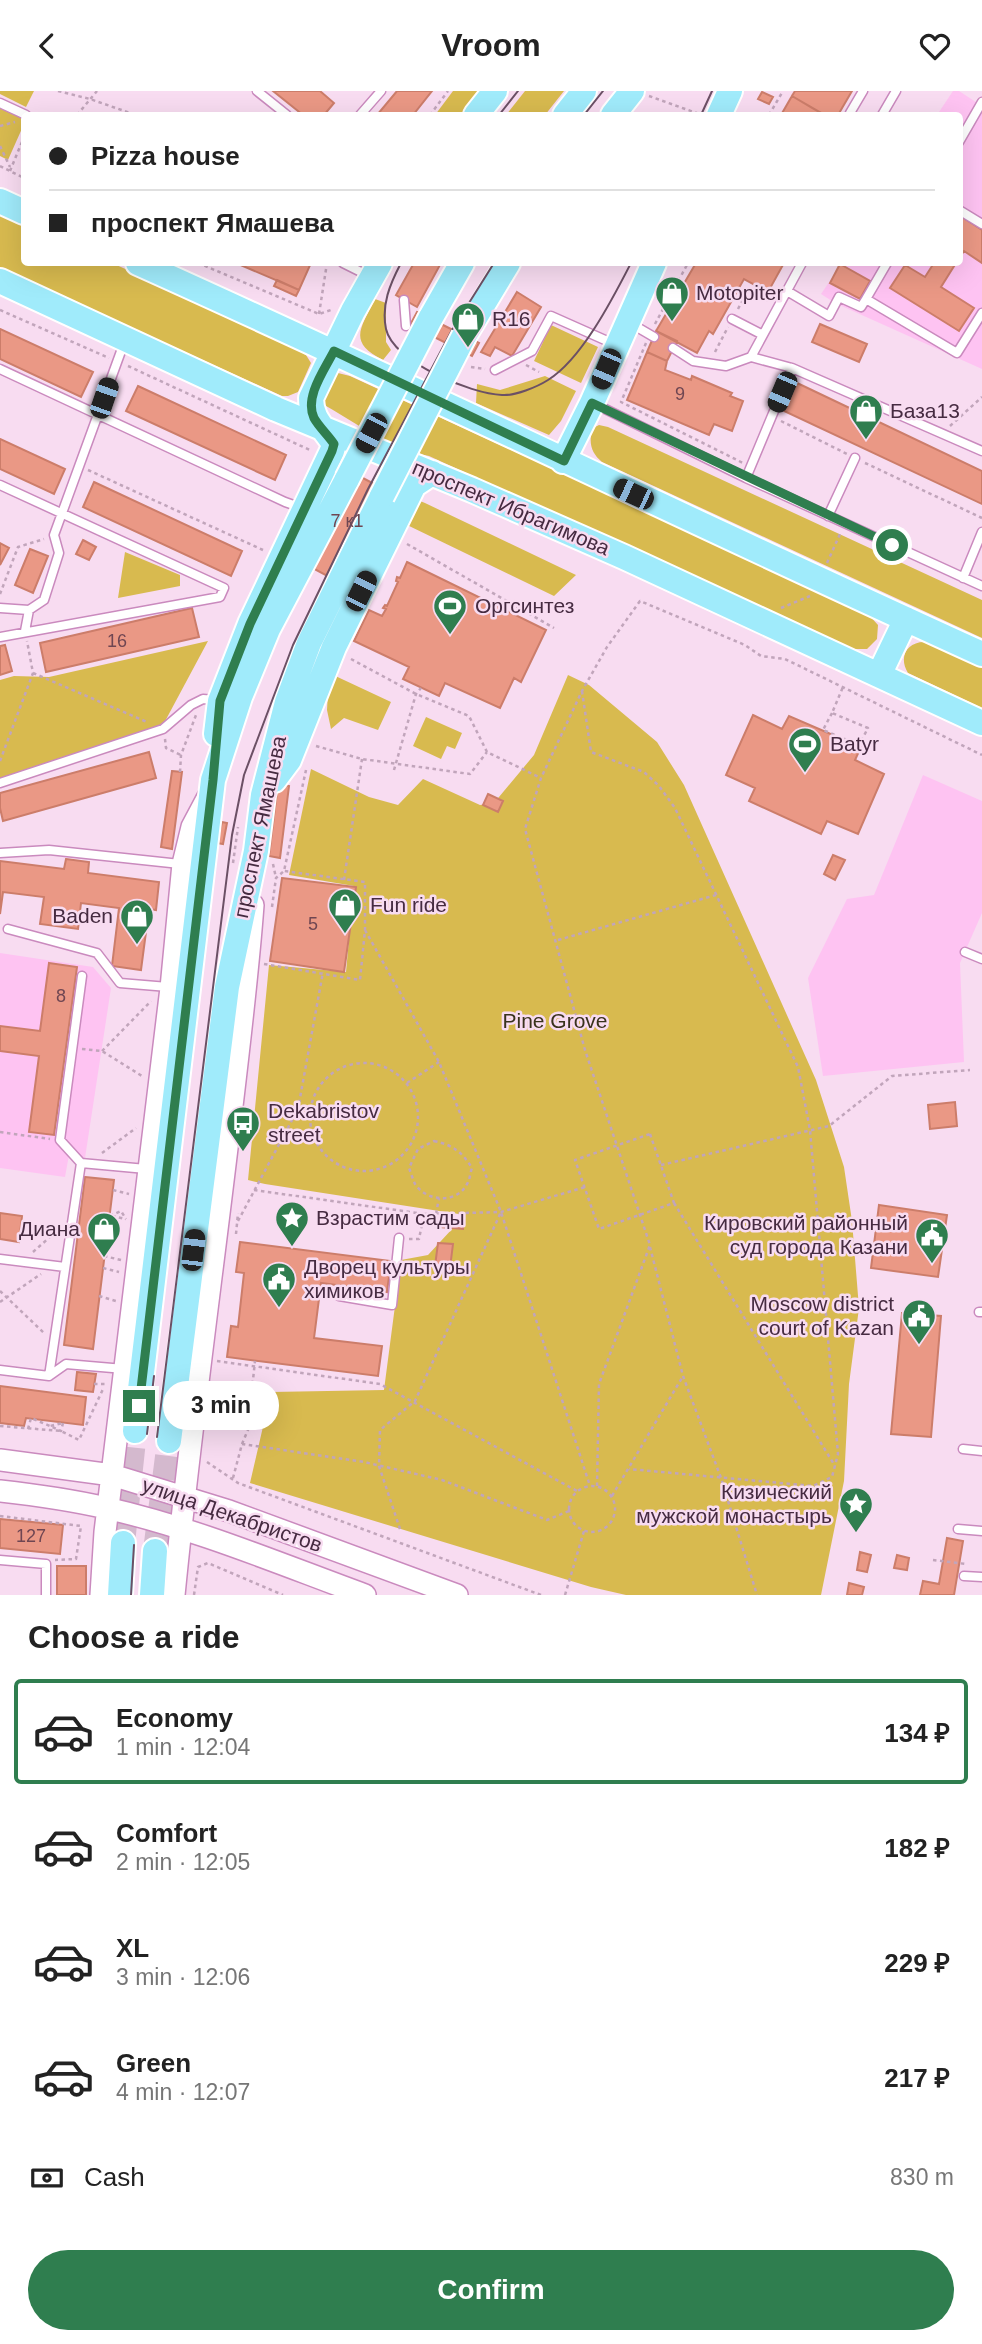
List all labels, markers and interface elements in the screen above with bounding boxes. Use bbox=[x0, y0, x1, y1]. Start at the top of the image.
icon: back bbox=[28, 27, 66, 65]
text: Vroom bbox=[441, 27, 541, 63]
icon: heart bbox=[916, 27, 954, 65]
text: Pizza house bbox=[91, 141, 240, 171]
text: проспект Ямашева bbox=[91, 208, 334, 238]
shop icon: Motopiter bbox=[653, 274, 691, 323]
place label: Motopiter bbox=[696, 281, 784, 304]
shop icon: R16 bbox=[449, 300, 487, 349]
place label: R16 bbox=[492, 307, 531, 330]
car bbox=[589, 346, 624, 392]
car bbox=[765, 369, 800, 415]
car bbox=[88, 375, 121, 421]
house number: 9 bbox=[675, 384, 685, 404]
shop icon: База13 bbox=[847, 392, 885, 441]
place label: База13 bbox=[890, 399, 960, 422]
car bbox=[352, 410, 391, 456]
street label: проспект Ибрагимова bbox=[409, 456, 613, 560]
car bbox=[610, 476, 657, 512]
house number: 7 к1 bbox=[331, 511, 363, 531]
route start bbox=[876, 529, 908, 561]
car bbox=[343, 568, 380, 614]
sports icon: Оргсинтез bbox=[431, 587, 469, 636]
place label: Оргсинтез bbox=[475, 594, 574, 617]
house number: 16 bbox=[107, 631, 127, 651]
sports icon: Batyr bbox=[786, 725, 824, 774]
place label: Batyr bbox=[830, 732, 879, 755]
street label: проспект Ямашева bbox=[229, 733, 290, 920]
shop icon: Fun ride bbox=[326, 886, 364, 935]
place label: Fun ride bbox=[370, 893, 447, 916]
shop icon: Baden bbox=[118, 897, 156, 946]
place label: Baden bbox=[52, 904, 113, 927]
house number: 5 bbox=[308, 914, 318, 934]
house number: 8 bbox=[56, 986, 66, 1006]
park label: Pine Grove bbox=[502, 1009, 608, 1032]
place label: Dekabristov street bbox=[268, 1099, 379, 1146]
bus stop icon: Dekabristov street bbox=[224, 1104, 262, 1153]
place icon: Взрастим сады bbox=[273, 1199, 311, 1248]
place label: Взрастим сады bbox=[316, 1206, 465, 1229]
shop icon: Диана bbox=[85, 1210, 123, 1259]
place label: Кировский районный суд города Казани bbox=[704, 1211, 908, 1258]
public building icon: Кировский районный суд города Казани bbox=[913, 1216, 951, 1265]
place label: Диана bbox=[19, 1217, 80, 1240]
car bbox=[181, 1228, 206, 1272]
place label: Дворец культуры химиков bbox=[304, 1255, 470, 1302]
public building icon: Дворец культуры химиков bbox=[260, 1260, 298, 1309]
place label: Moscow district court of Kazan bbox=[750, 1292, 894, 1339]
public building icon: Moscow district court of Kazan bbox=[900, 1297, 938, 1346]
callout: 3 min bbox=[164, 1381, 279, 1431]
route end bbox=[123, 1390, 155, 1422]
text: 3 min bbox=[191, 1392, 251, 1418]
street label: улица Декабристов bbox=[139, 1473, 325, 1556]
place label: Кизический мужской монастырь bbox=[636, 1480, 832, 1527]
place icon: Кизический мужской монастырь bbox=[837, 1485, 875, 1534]
house number: 127 bbox=[16, 1526, 46, 1546]
text: Choose a ride bbox=[28, 1619, 240, 1655]
icon: car bbox=[32, 1700, 95, 1763]
text: Economy bbox=[116, 1703, 233, 1733]
text: 134 ₽ bbox=[884, 1718, 950, 1748]
text: 1 min · 12:04 bbox=[116, 1734, 250, 1760]
icon: car bbox=[32, 1815, 95, 1878]
text: Comfort bbox=[116, 1818, 217, 1848]
text: 182 ₽ bbox=[884, 1833, 950, 1863]
text: 2 min · 12:05 bbox=[116, 1849, 250, 1875]
icon: car bbox=[32, 1930, 95, 1993]
text: XL bbox=[116, 1933, 149, 1963]
text: 229 ₽ bbox=[884, 1948, 950, 1978]
text: 3 min · 12:06 bbox=[116, 1964, 250, 1990]
icon: car bbox=[32, 2045, 95, 2108]
text: Green bbox=[116, 2048, 191, 2078]
text: 217 ₽ bbox=[884, 2063, 950, 2093]
text: 4 min · 12:07 bbox=[116, 2079, 250, 2105]
icon: cash bbox=[28, 2159, 66, 2197]
text: Cash bbox=[84, 2162, 145, 2192]
text: 830 m bbox=[890, 2164, 954, 2190]
button: Confirm bbox=[28, 2250, 954, 2330]

